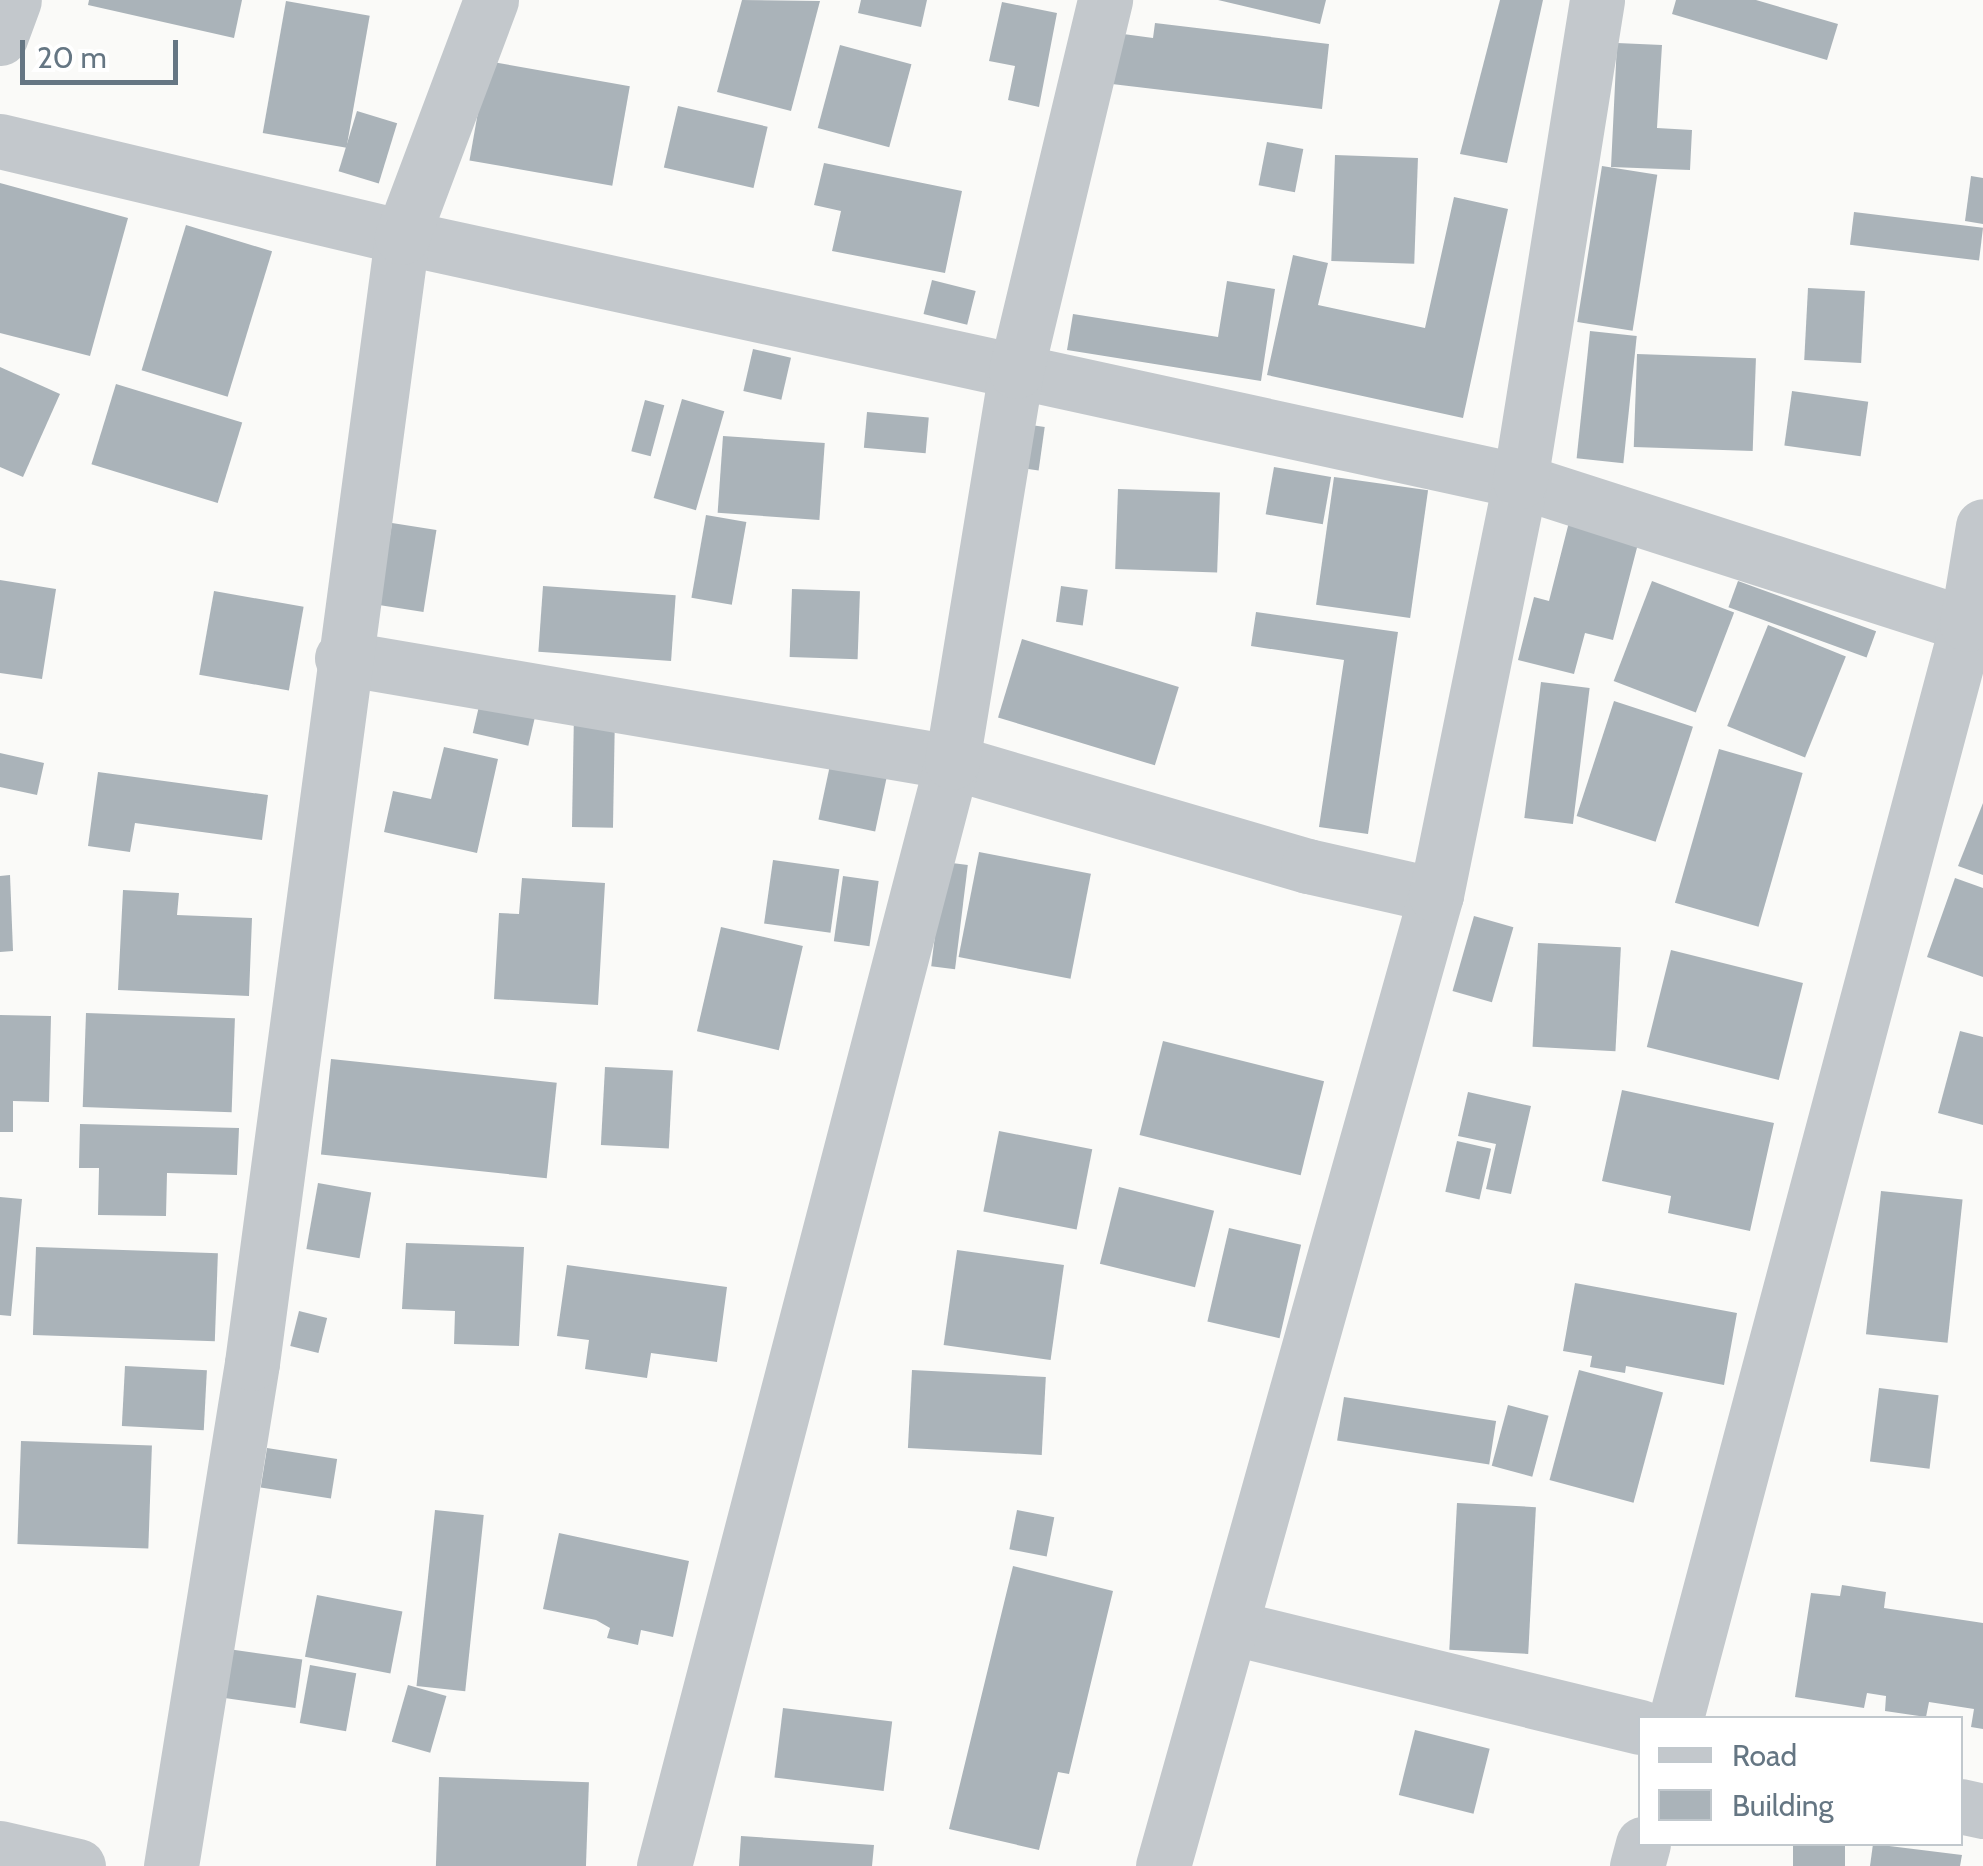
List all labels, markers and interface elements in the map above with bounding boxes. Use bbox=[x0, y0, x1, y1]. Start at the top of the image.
scale bar bbox=[25, 20, 182, 82]
text: 20 m bbox=[37, 39, 107, 76]
legend bbox=[1638, 1716, 1963, 1846]
text: Road bbox=[1732, 1737, 1797, 1774]
text: Building bbox=[1732, 1787, 1834, 1824]

